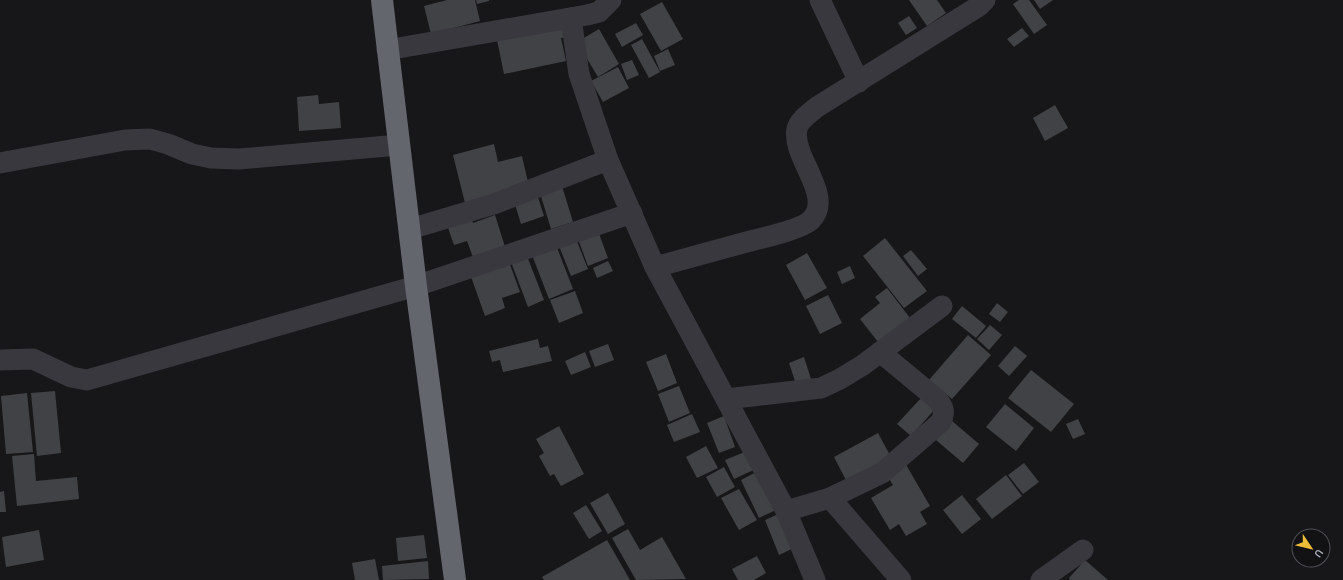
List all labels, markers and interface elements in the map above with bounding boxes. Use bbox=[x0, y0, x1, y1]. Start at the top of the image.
north arrow bbox=[1291, 528, 1331, 568]
text: U bbox=[1311, 547, 1326, 560]

